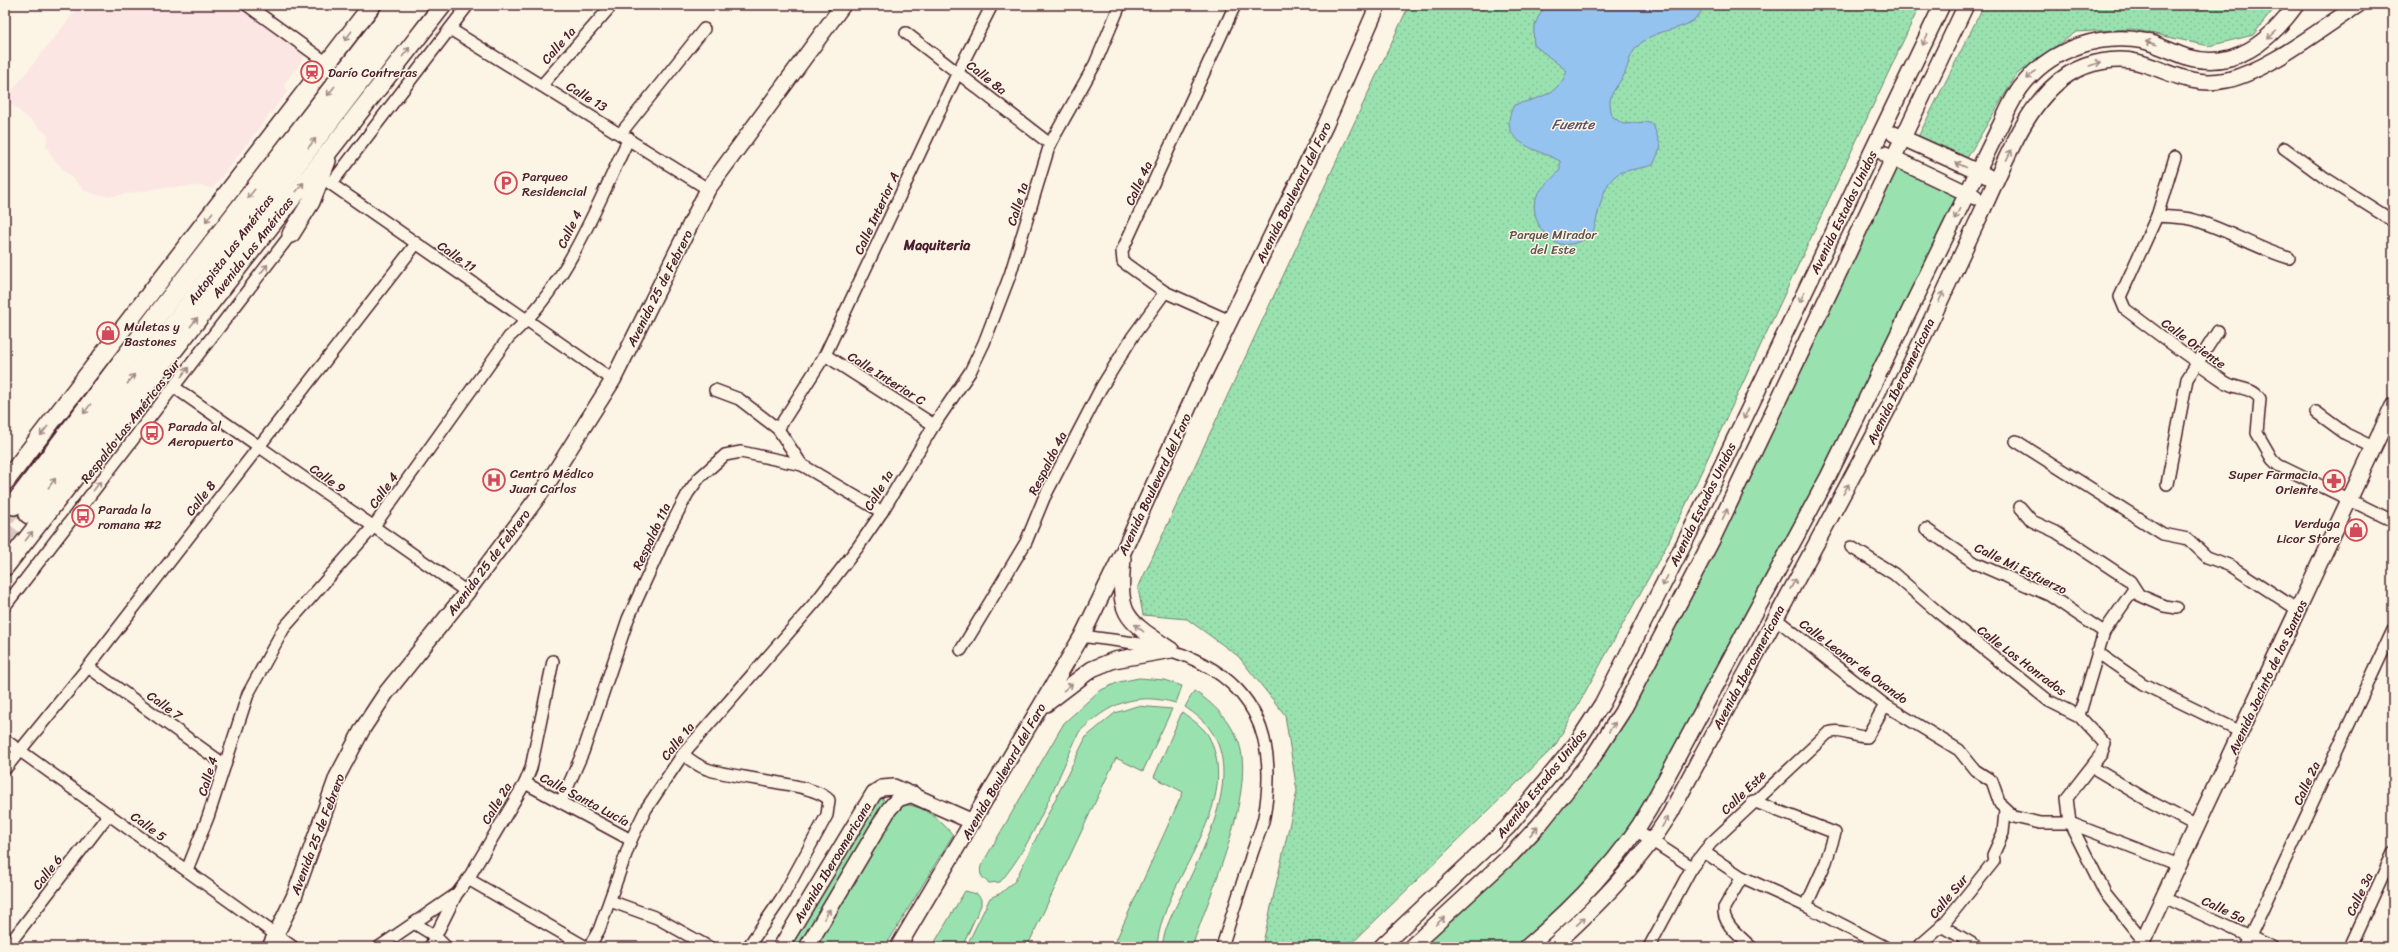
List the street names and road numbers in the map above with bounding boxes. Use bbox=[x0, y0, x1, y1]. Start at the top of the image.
street label: Calle 1a bbox=[535, 21, 582, 70]
street label: Calle 8a bbox=[961, 54, 1012, 101]
street label: Calle 13 bbox=[562, 75, 612, 118]
street label: Avenida Boulevard del Faro bbox=[1249, 117, 1338, 268]
street label: Avenida Estados Unidos bbox=[1803, 145, 1884, 279]
street label: Calle 4a bbox=[1118, 157, 1159, 209]
street label: Calle Interior A bbox=[847, 168, 906, 258]
street label: Calle 1a bbox=[1000, 179, 1035, 229]
street label: Autopista Las Américas bbox=[180, 189, 280, 310]
street label: Avenida Las Américas bbox=[205, 192, 300, 304]
street label: Calle 4 bbox=[550, 206, 589, 252]
street label: Avenida 25 de Febrero bbox=[620, 225, 699, 352]
street label: Calle 11 bbox=[432, 235, 481, 278]
street label: Calle Oriente bbox=[2156, 312, 2231, 375]
street label: Avenida Iberoamericana bbox=[1859, 314, 1941, 449]
street label: Calle Interior C bbox=[843, 345, 930, 412]
street label: Respaldo Las Américas Sur bbox=[74, 354, 187, 488]
street label: Avenida Boulevard del Faro bbox=[1111, 409, 1198, 560]
street label: Respaldo 4a bbox=[1022, 427, 1074, 499]
street label: Avenida Estados Unidos bbox=[1662, 437, 1743, 571]
street label: Calle 9 bbox=[305, 457, 351, 499]
street label: Calle 1a bbox=[857, 465, 900, 515]
street label: Calle 4 bbox=[362, 467, 405, 513]
street label: Calle 8 bbox=[179, 475, 222, 521]
street label: Respaldo 11a bbox=[626, 498, 677, 574]
street label: Avenida 25 de Febrero bbox=[440, 504, 537, 621]
street label: Calle Mi Esfuerzo bbox=[1971, 536, 2072, 601]
street label: Avenida Jacinto de los Santos bbox=[2221, 595, 2314, 759]
street label: Avenida Iberoamericana bbox=[1705, 600, 1791, 735]
street label: Calle Leonor de Ovando bbox=[1794, 613, 1913, 710]
street label: Calle Los Honrados bbox=[1972, 619, 2072, 702]
street label: Calle 7 bbox=[142, 684, 189, 727]
street label: Avenida Boulevard del Faro bbox=[954, 698, 1052, 845]
street label: Calle 1a bbox=[655, 717, 701, 766]
street label: Avenida Estados Unidos bbox=[1489, 723, 1594, 844]
street label: Calle 4 bbox=[191, 754, 224, 799]
street label: Calle 2a bbox=[2286, 757, 2327, 809]
street label: Calle Este bbox=[1715, 764, 1772, 820]
street label: Calle Santa Lucía bbox=[536, 766, 634, 833]
street label: Avenida 25 de Febrero bbox=[283, 770, 351, 899]
street label: Calle 2a bbox=[475, 777, 518, 829]
street label: Avenida Iberoamericana bbox=[786, 797, 878, 928]
street label: Calle 5 bbox=[126, 805, 172, 848]
street label: Calle 6 bbox=[26, 850, 69, 895]
street label: Calle Sur bbox=[1923, 868, 1975, 924]
street label: Calle 3a bbox=[2339, 868, 2380, 920]
street label: Calle 5a bbox=[2198, 889, 2250, 930]

